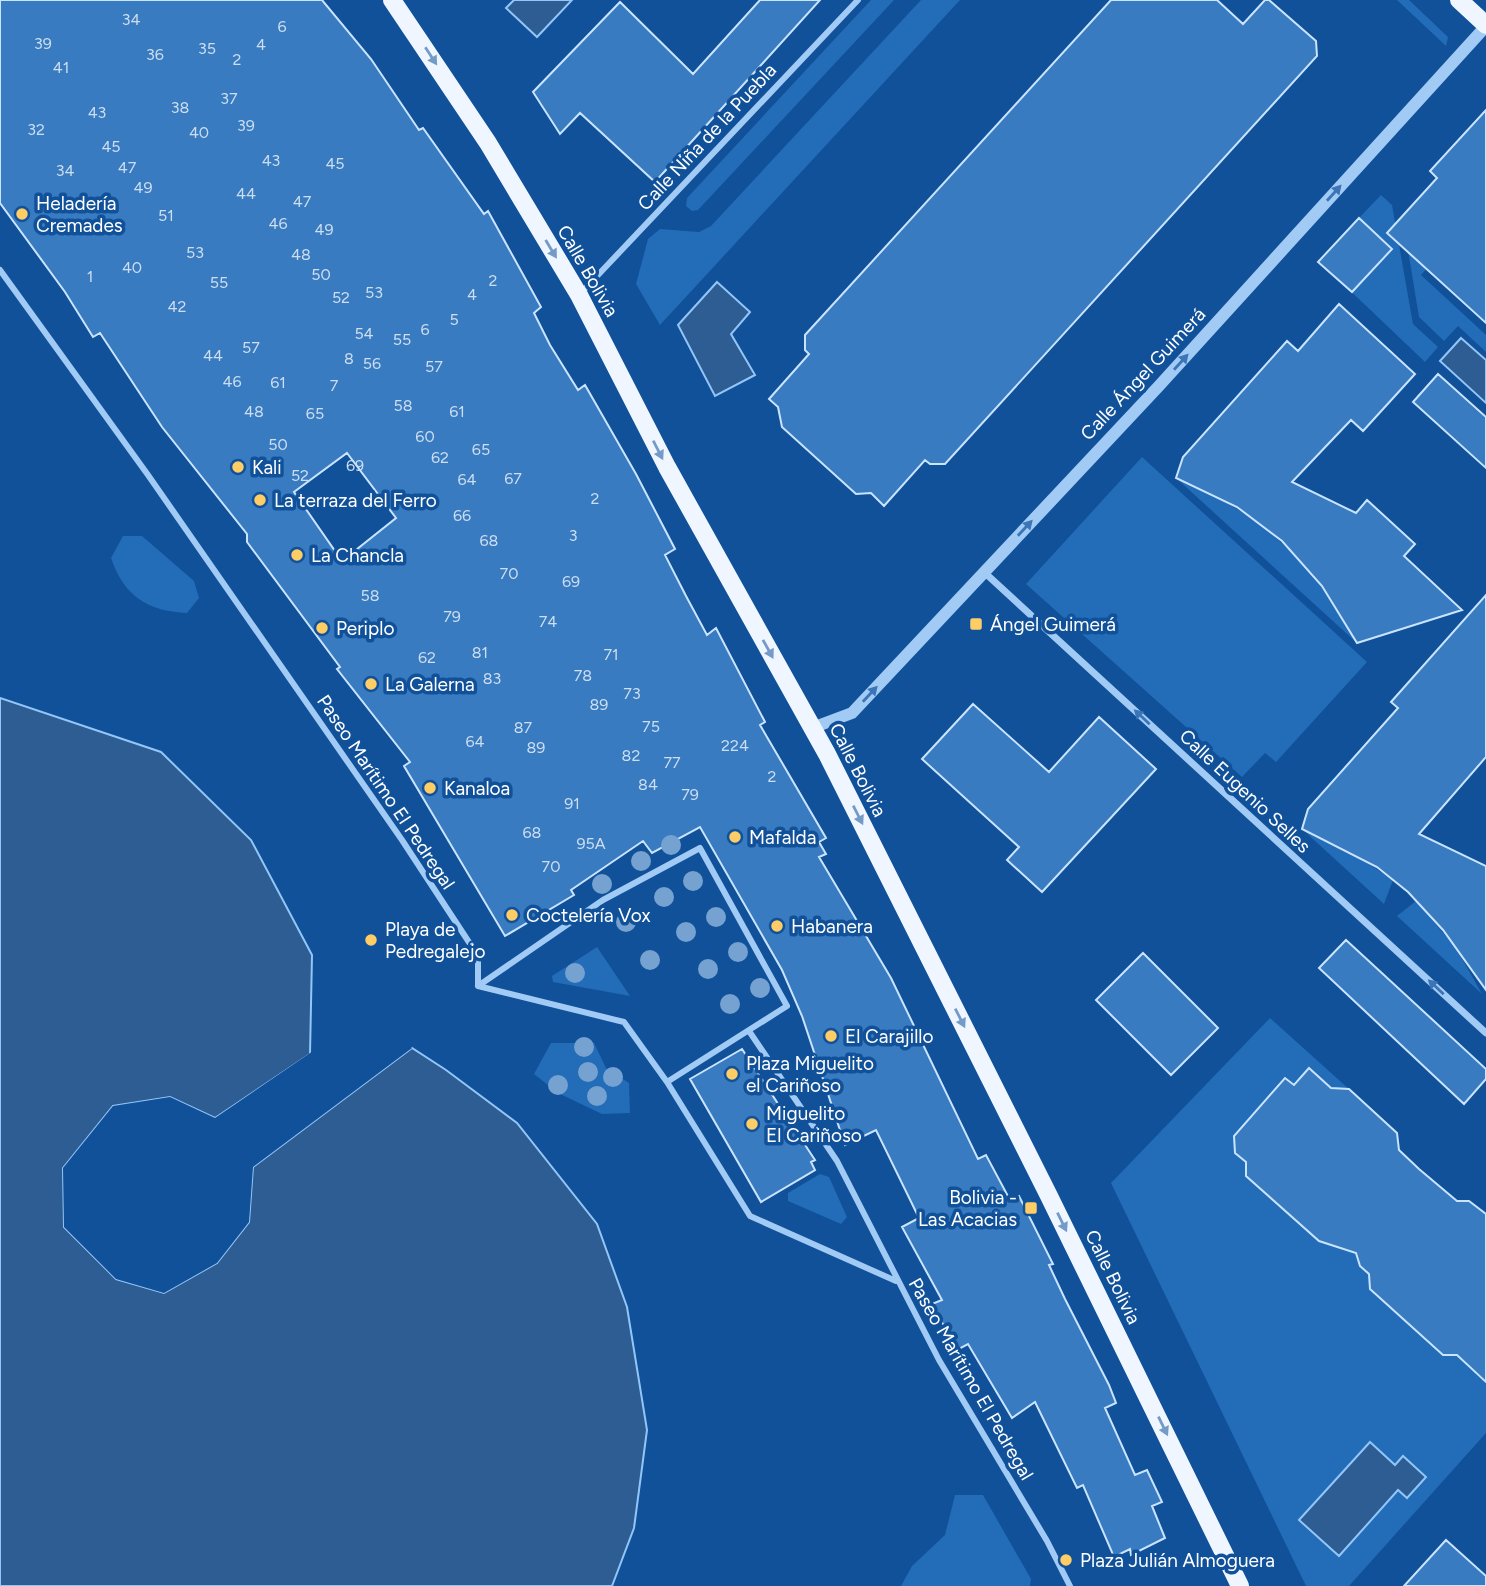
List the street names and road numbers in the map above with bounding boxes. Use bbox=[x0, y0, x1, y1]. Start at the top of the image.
street label: Calle Niña de la Puebla bbox=[633, 59, 781, 215]
street label: Calle Bolivia bbox=[553, 221, 623, 321]
street label: Calle Ángel Guimerá bbox=[1076, 303, 1210, 445]
street label: Paseo Marítimo El Pedregal bbox=[312, 690, 460, 894]
street label: Calle Bolivia bbox=[825, 719, 891, 821]
street label: Calle Eugenio Selles bbox=[1175, 724, 1315, 858]
street label: Calle Bolivia bbox=[1080, 1226, 1146, 1328]
street label: Paseo Marítimo El Pedregal bbox=[904, 1274, 1038, 1484]

